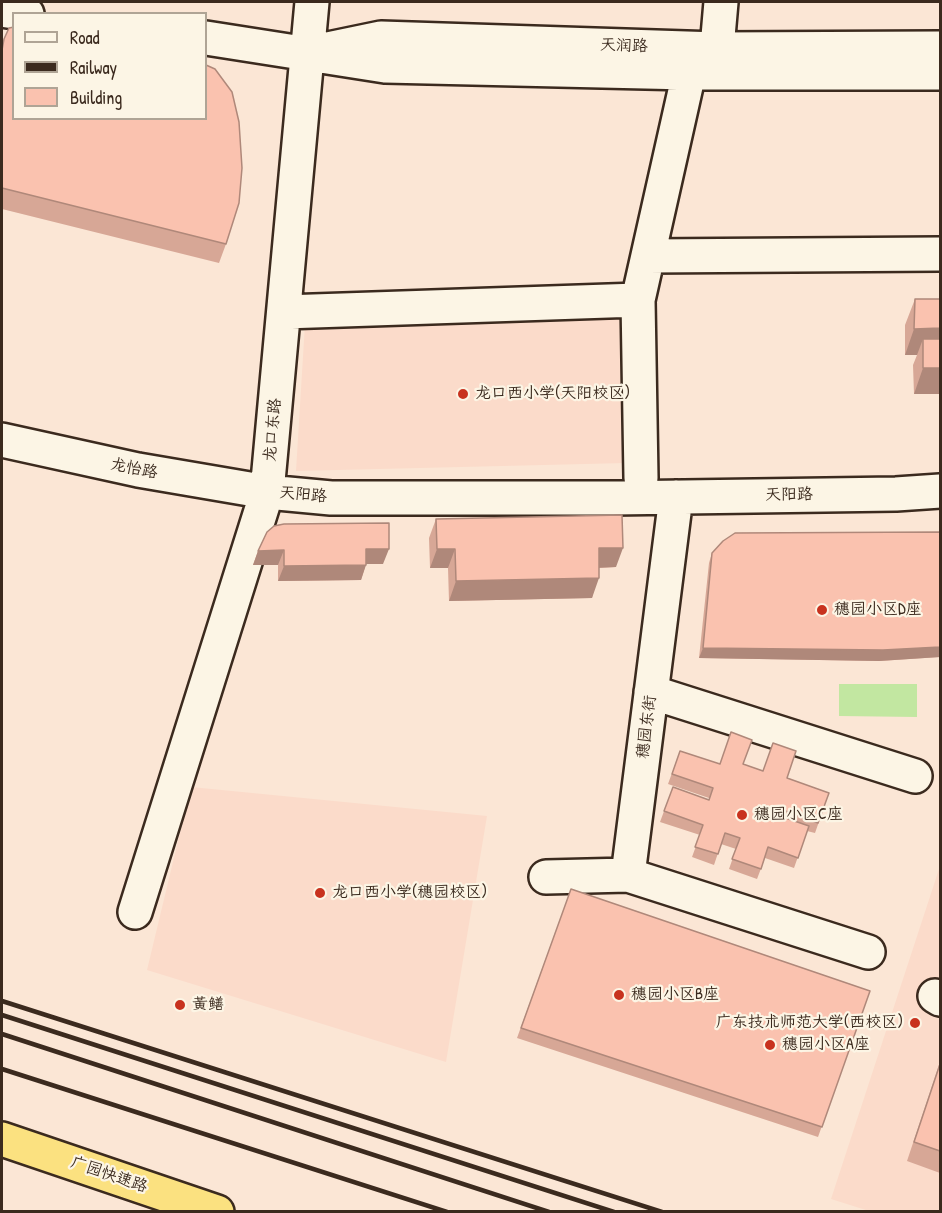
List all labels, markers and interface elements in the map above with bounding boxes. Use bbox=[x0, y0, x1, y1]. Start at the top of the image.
legend bbox=[12, 12, 207, 120]
text: Road bbox=[70, 25, 100, 50]
street label: 天润路 bbox=[600, 36, 648, 56]
text: Railway bbox=[70, 55, 117, 80]
text: Building bbox=[70, 85, 122, 110]
place label: 龙口西小学(天阳校区) bbox=[475, 384, 630, 404]
marker: 龙口西小学(天阳校区) bbox=[456, 387, 470, 401]
street label: 龙口东路 bbox=[261, 397, 285, 463]
street label: 龙怡路 bbox=[109, 455, 159, 483]
street label: 天阳路 bbox=[278, 483, 328, 507]
street label: 天阳路 bbox=[765, 485, 813, 505]
place label: 穗园小区D座 bbox=[834, 600, 922, 620]
marker: 穗园小区D座 bbox=[815, 603, 829, 617]
street label: 穗园东街 bbox=[634, 694, 660, 760]
place label: 穗园小区C座 bbox=[754, 805, 843, 825]
marker: 穗园小区C座 bbox=[735, 808, 749, 822]
place label: 龙口西小学(穗园校区) bbox=[332, 883, 487, 903]
marker: 龙口西小学(穗园校区) bbox=[313, 886, 327, 900]
place label: 穗园小区B座 bbox=[631, 985, 719, 1005]
marker: 穗园小区B座 bbox=[612, 988, 626, 1002]
place label: 黄鳝 bbox=[192, 995, 224, 1015]
marker: 黄鳝 bbox=[173, 998, 187, 1012]
place label: 广东技术师范大学(西校区) bbox=[716, 1013, 903, 1033]
marker: 广东技术师范大学(西校区) bbox=[908, 1016, 922, 1030]
place label: 穗园小区A座 bbox=[782, 1035, 870, 1055]
marker: 穗园小区A座 bbox=[763, 1038, 777, 1052]
street label: 广园快速路 bbox=[68, 1153, 150, 1197]

